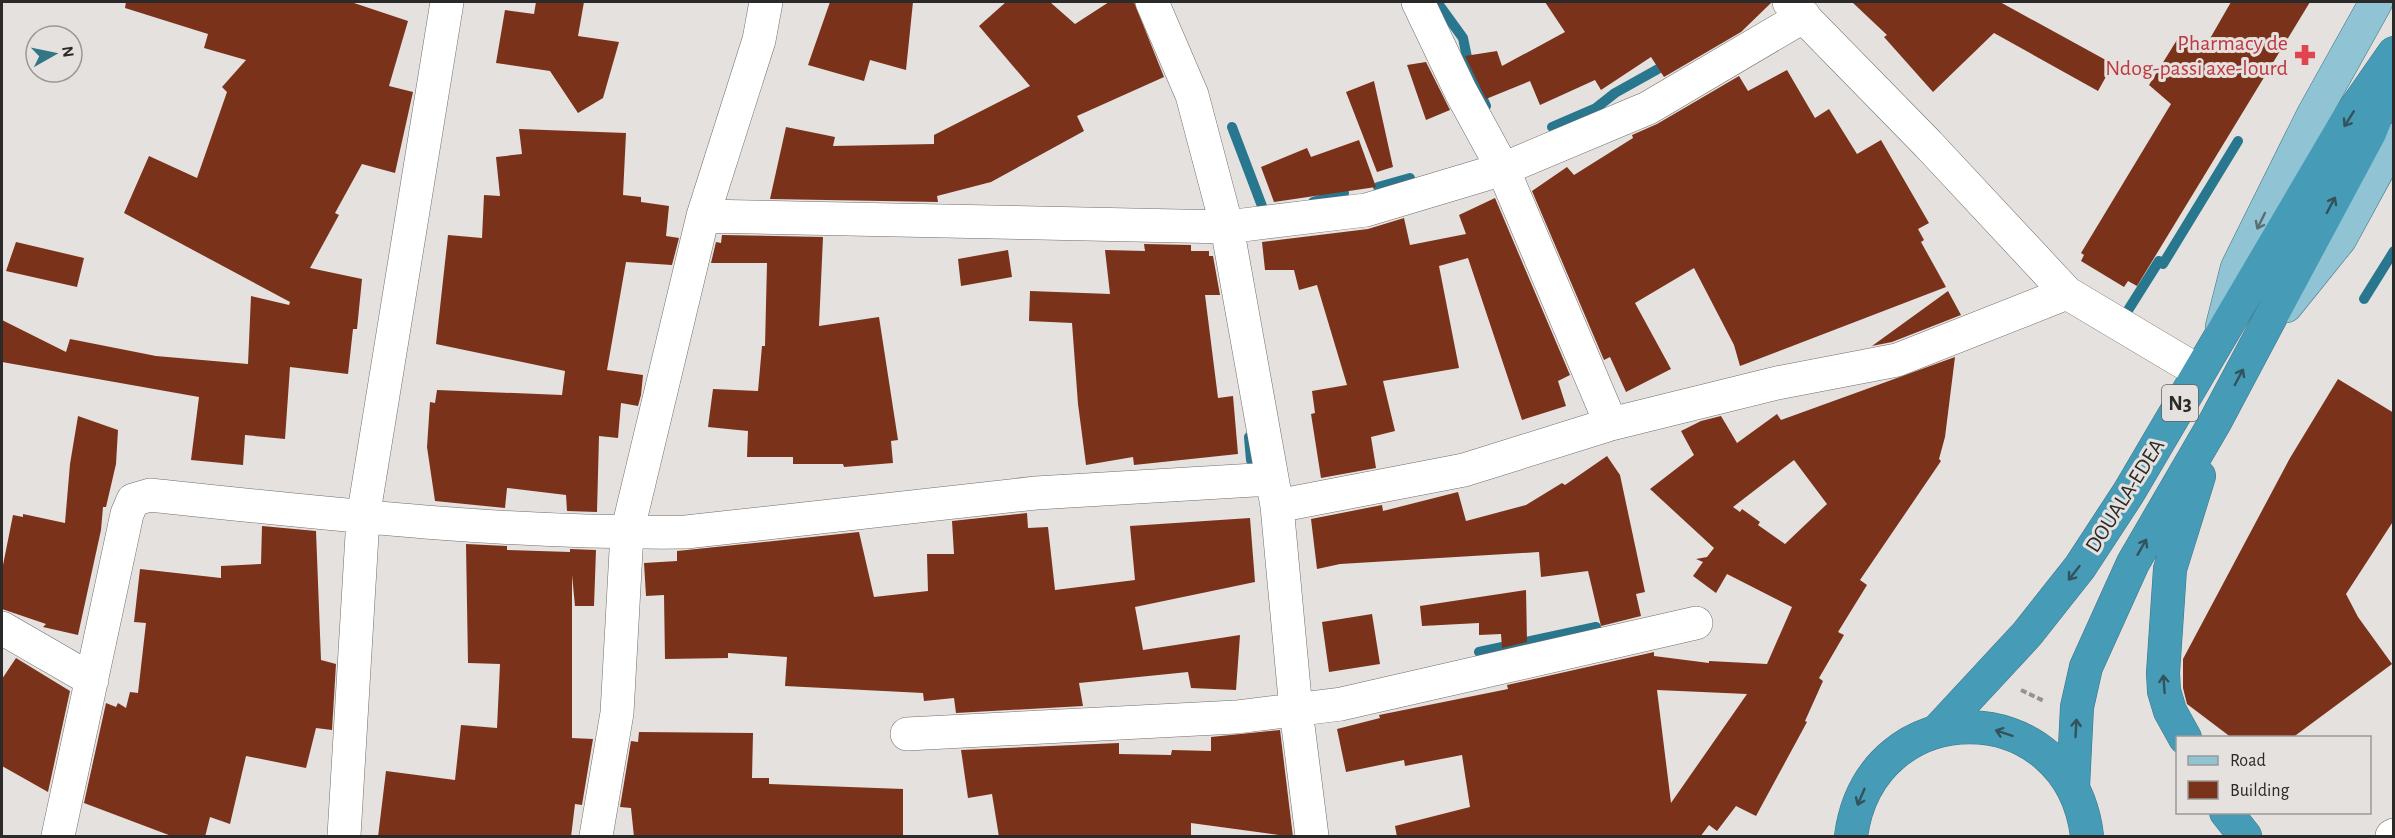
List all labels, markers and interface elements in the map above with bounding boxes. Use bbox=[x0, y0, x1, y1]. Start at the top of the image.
north arrow bbox=[24, 24, 84, 84]
place label: Pharmacy de Ndog-passi axe-lourd bbox=[2105, 32, 2288, 79]
pharmacy icon: Pharmacy de Ndog-passi axe-lourd bbox=[2293, 43, 2317, 67]
text: N bbox=[59, 45, 77, 59]
one-way arrow bbox=[2343, 110, 2355, 127]
one-way arrow bbox=[2326, 197, 2337, 215]
one-way arrow bbox=[2254, 211, 2266, 229]
one-way arrow bbox=[2234, 369, 2245, 387]
road number: N3 bbox=[2162, 385, 2198, 421]
street label: DOUALA-EDEA bbox=[2081, 435, 2169, 556]
one-way arrow bbox=[2137, 539, 2149, 556]
one-way arrow bbox=[2068, 565, 2081, 581]
one-way arrow bbox=[2158, 674, 2169, 694]
one-way arrow bbox=[2071, 719, 2082, 739]
one-way arrow bbox=[1995, 726, 2013, 737]
legend bbox=[2176, 736, 2371, 814]
text: Road bbox=[2230, 752, 2266, 770]
text: Building bbox=[2230, 782, 2290, 800]
one-way arrow bbox=[1855, 787, 1866, 805]

